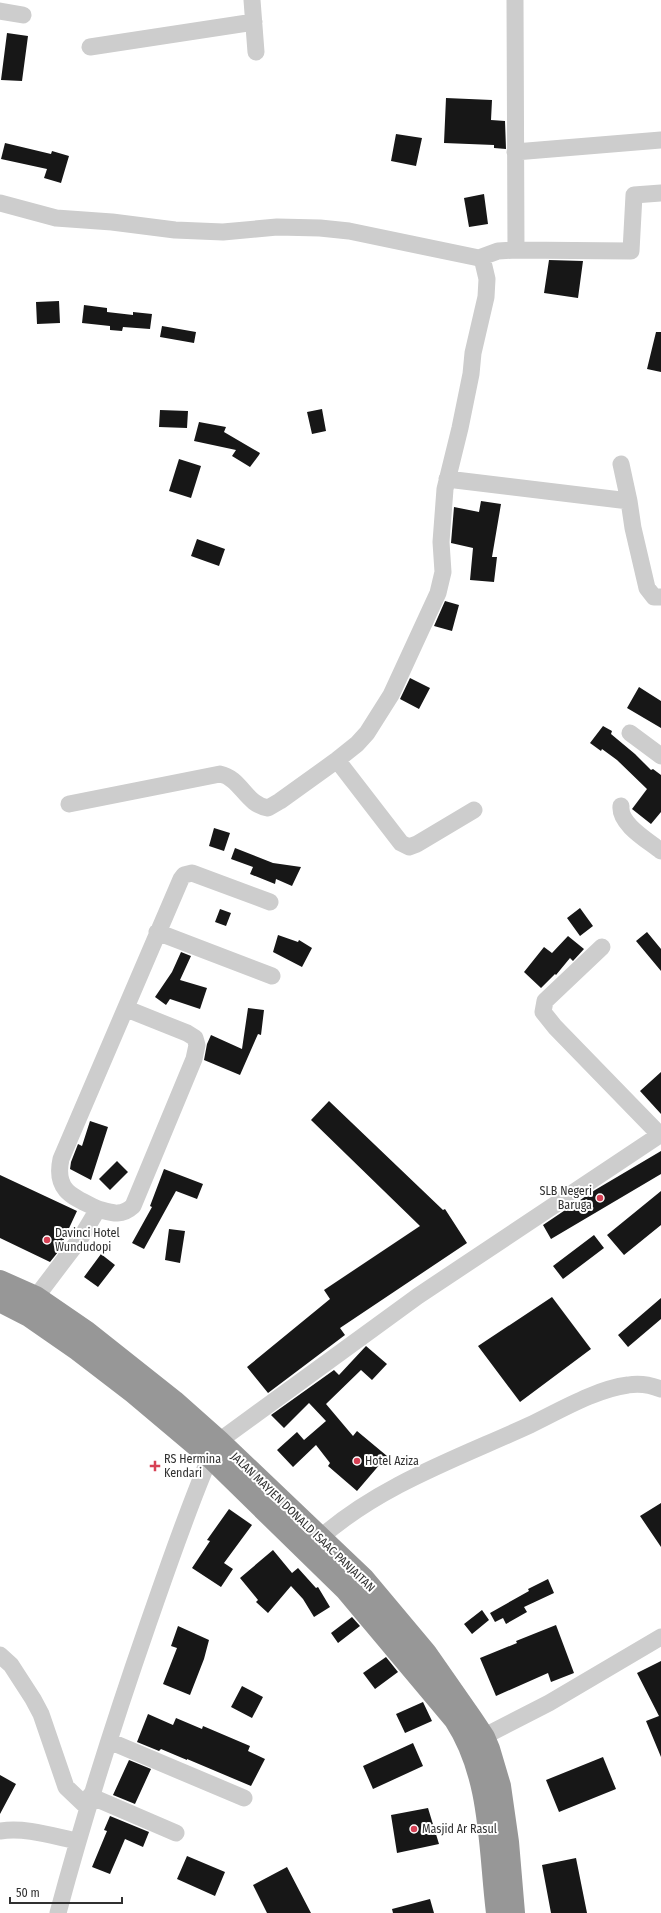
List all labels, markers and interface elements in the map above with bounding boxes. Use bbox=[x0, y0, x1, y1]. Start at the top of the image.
place label: SLB Negeri Baruga bbox=[540, 1184, 592, 1212]
marker: SLB Negeri Baruga bbox=[595, 1193, 605, 1203]
place label: Davinci Hotel Wundudopi bbox=[55, 1226, 120, 1254]
marker: Davinci Hotel Wundudopi bbox=[42, 1235, 52, 1245]
street label: JALAN MAYJEN DONALD ISAAC PANJAITAN bbox=[228, 1449, 378, 1595]
place label: RS Hermina Kendari bbox=[164, 1452, 221, 1480]
place label: Hotel Aziza bbox=[365, 1454, 419, 1468]
marker: Hotel Aziza bbox=[352, 1456, 362, 1466]
marker: RS Hermina Kendari bbox=[149, 1460, 161, 1472]
place label: Masjid Ar Rasul bbox=[422, 1822, 497, 1836]
marker: Masjid Ar Rasul bbox=[409, 1824, 419, 1834]
scale bar bbox=[10, 1879, 122, 1905]
text: 50 m bbox=[16, 1886, 40, 1900]

